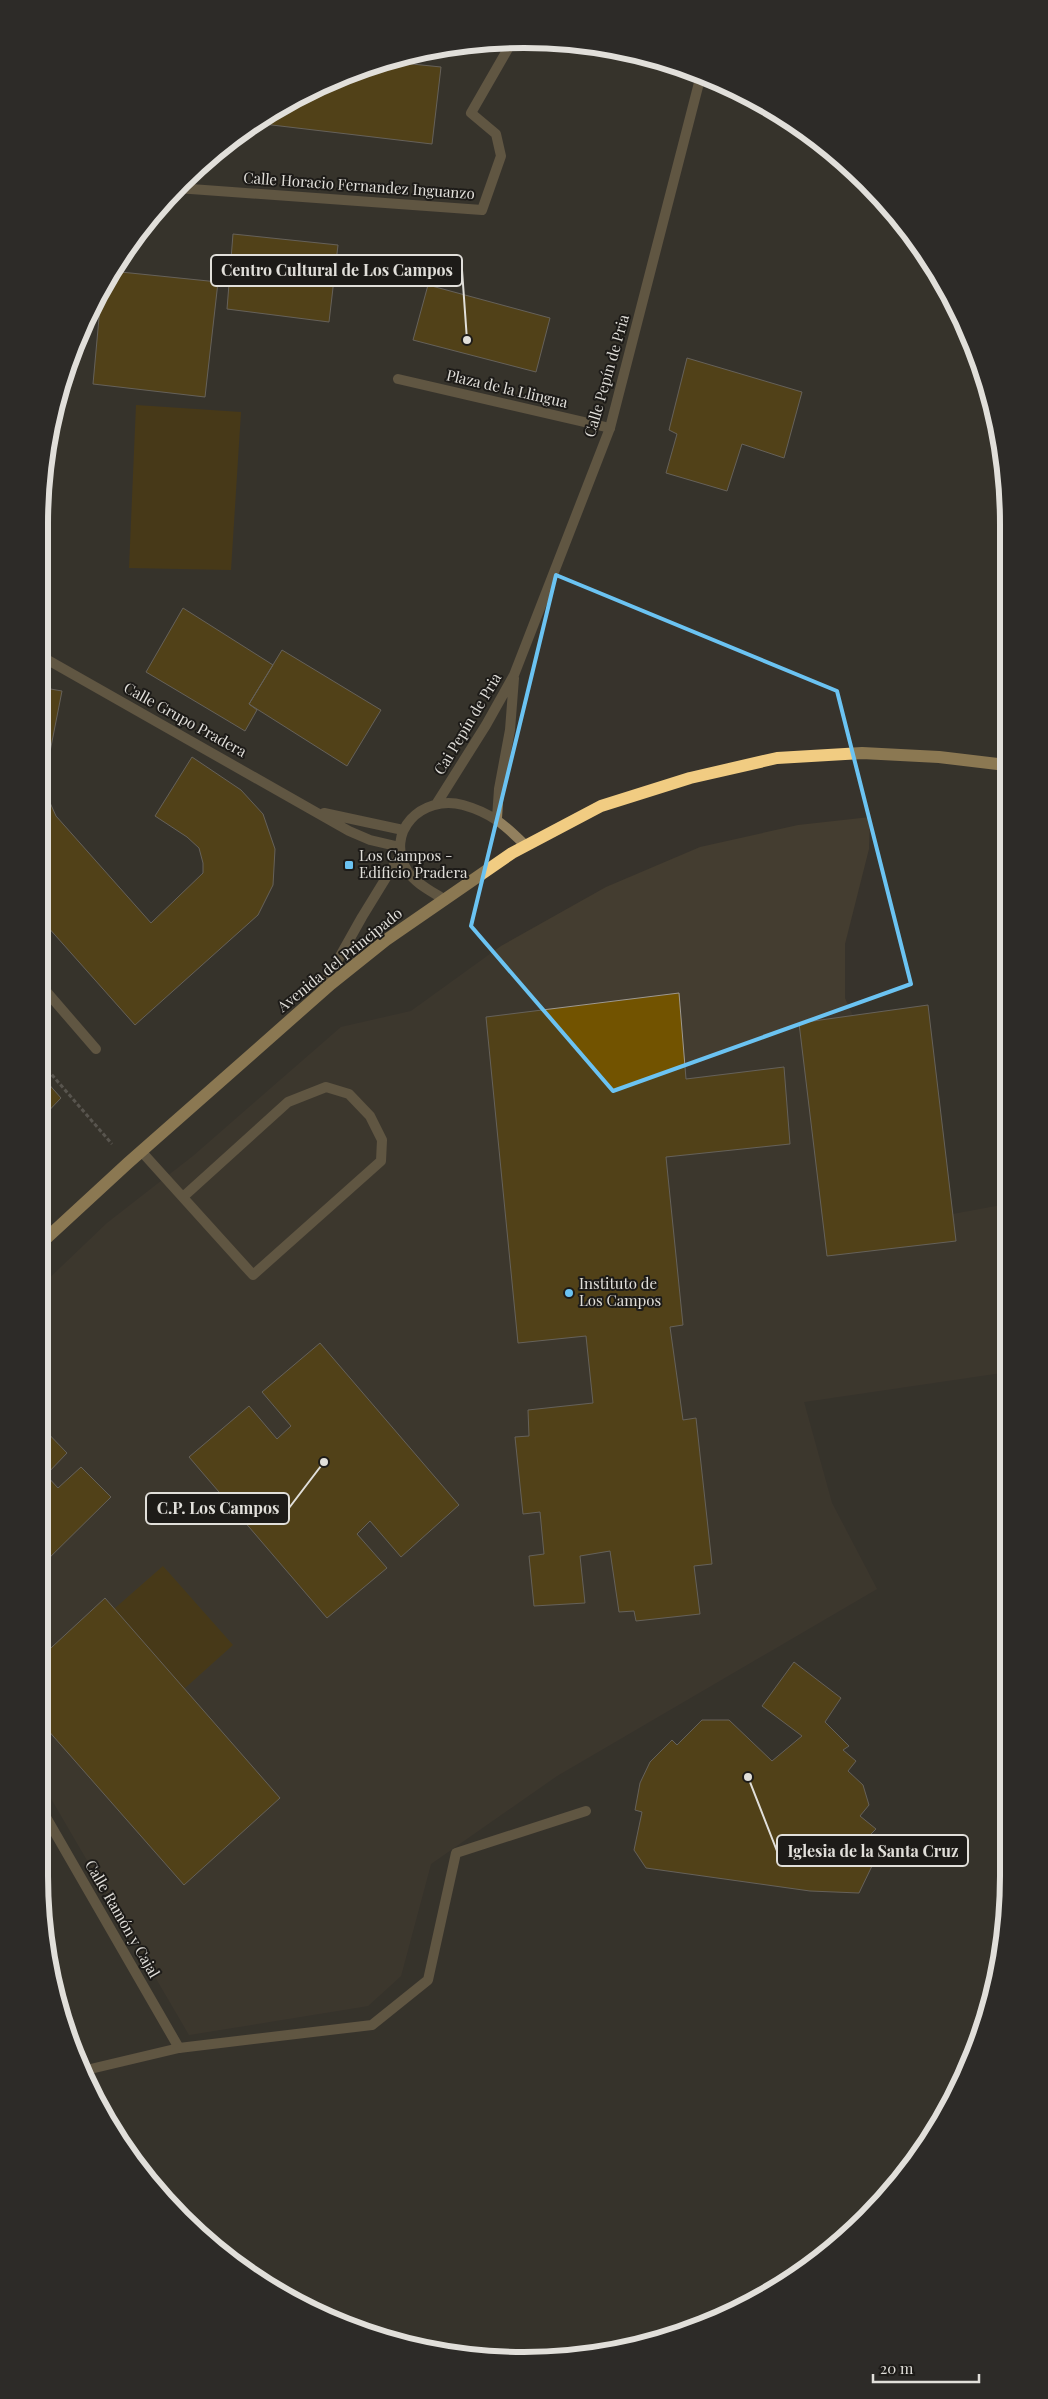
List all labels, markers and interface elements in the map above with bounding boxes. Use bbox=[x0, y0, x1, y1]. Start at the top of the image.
street label: Calle Horacio Fernandez Inguanzo bbox=[243, 167, 475, 203]
callout: Centro Cultural de Los Campos bbox=[211, 255, 462, 286]
text: Centro Cultural de Los Campos bbox=[221, 259, 453, 280]
street label: Calle Pepín de Pria bbox=[579, 311, 633, 439]
street label: Plaza de la Llingua bbox=[445, 364, 570, 412]
street label: Cai Pepín de Pria bbox=[429, 668, 506, 778]
street label: Calle Grupo Pradera bbox=[120, 677, 251, 761]
place label: Los Campos - Edificio Pradera bbox=[359, 845, 468, 882]
marker: Los Campos - Edificio Pradera bbox=[343, 859, 355, 871]
street label: Avenida del Principado bbox=[272, 903, 406, 1016]
place label: Instituto de Los Campos bbox=[579, 1273, 661, 1310]
marker: Instituto de Los Campos bbox=[563, 1287, 575, 1299]
callout: C.P. Los Campos bbox=[146, 1493, 289, 1524]
text: C.P. Los Campos bbox=[157, 1497, 279, 1518]
callout: Iglesia de la Santa Cruz bbox=[777, 1835, 968, 1866]
text: Iglesia de la Santa Cruz bbox=[787, 1840, 959, 1861]
street label: Calle Ramón y Cajal bbox=[81, 1856, 165, 1981]
scale bar bbox=[873, 2352, 979, 2384]
text: 20 m bbox=[880, 2358, 914, 2378]

